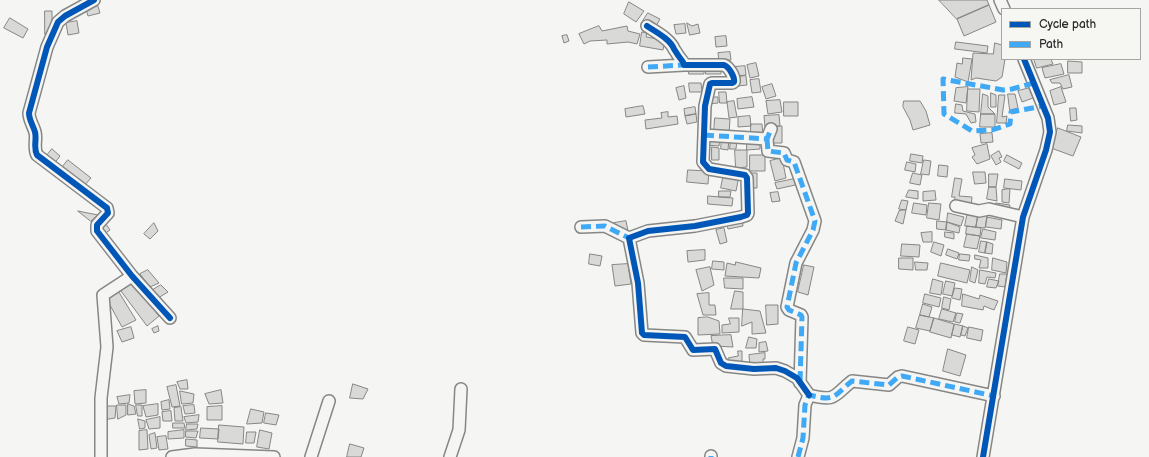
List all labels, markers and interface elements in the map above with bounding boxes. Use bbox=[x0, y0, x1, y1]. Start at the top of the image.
legend bbox=[1001, 8, 1141, 60]
text: Cycle path bbox=[1039, 17, 1096, 32]
text: Path bbox=[1039, 37, 1063, 52]

